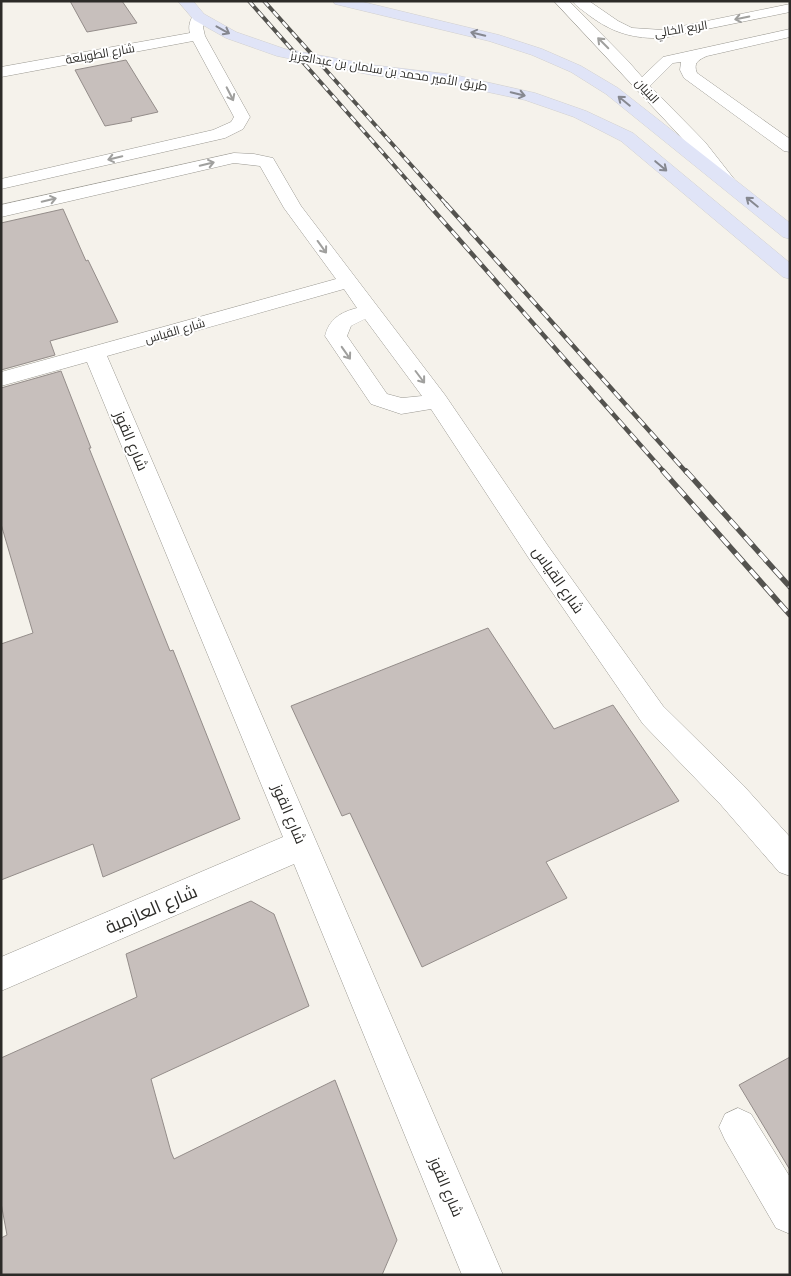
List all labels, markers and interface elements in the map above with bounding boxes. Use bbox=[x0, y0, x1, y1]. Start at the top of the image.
one-way arrow bbox=[734, 14, 750, 23]
street label: الربع الخالي bbox=[654, 18, 709, 43]
one-way arrow bbox=[215, 26, 230, 36]
one-way arrow bbox=[471, 29, 487, 38]
one-way arrow bbox=[597, 37, 609, 50]
street label: شارع الطويلعة bbox=[64, 41, 136, 68]
street label: طريق الأمير محمد بن سلمان بن عبدالعزيز bbox=[288, 48, 489, 94]
street label: البنيان bbox=[632, 76, 662, 106]
one-way arrow bbox=[225, 86, 235, 101]
one-way arrow bbox=[509, 90, 525, 99]
one-way arrow bbox=[618, 96, 631, 107]
one-way arrow bbox=[108, 154, 124, 163]
one-way arrow bbox=[199, 159, 215, 168]
one-way arrow bbox=[654, 160, 667, 171]
one-way arrow bbox=[40, 195, 56, 204]
one-way arrow bbox=[745, 197, 758, 208]
one-way arrow bbox=[317, 240, 327, 254]
street label: شارع القياس bbox=[143, 316, 207, 347]
one-way arrow bbox=[341, 346, 351, 360]
one-way arrow bbox=[414, 370, 425, 383]
street label: شارع القوز bbox=[108, 408, 152, 474]
street label: شارع القياس bbox=[527, 543, 588, 618]
street label: شارع القوز bbox=[266, 781, 310, 847]
street label: شارع العازمية bbox=[102, 880, 201, 940]
street label: شارع القوز bbox=[423, 1154, 467, 1220]

